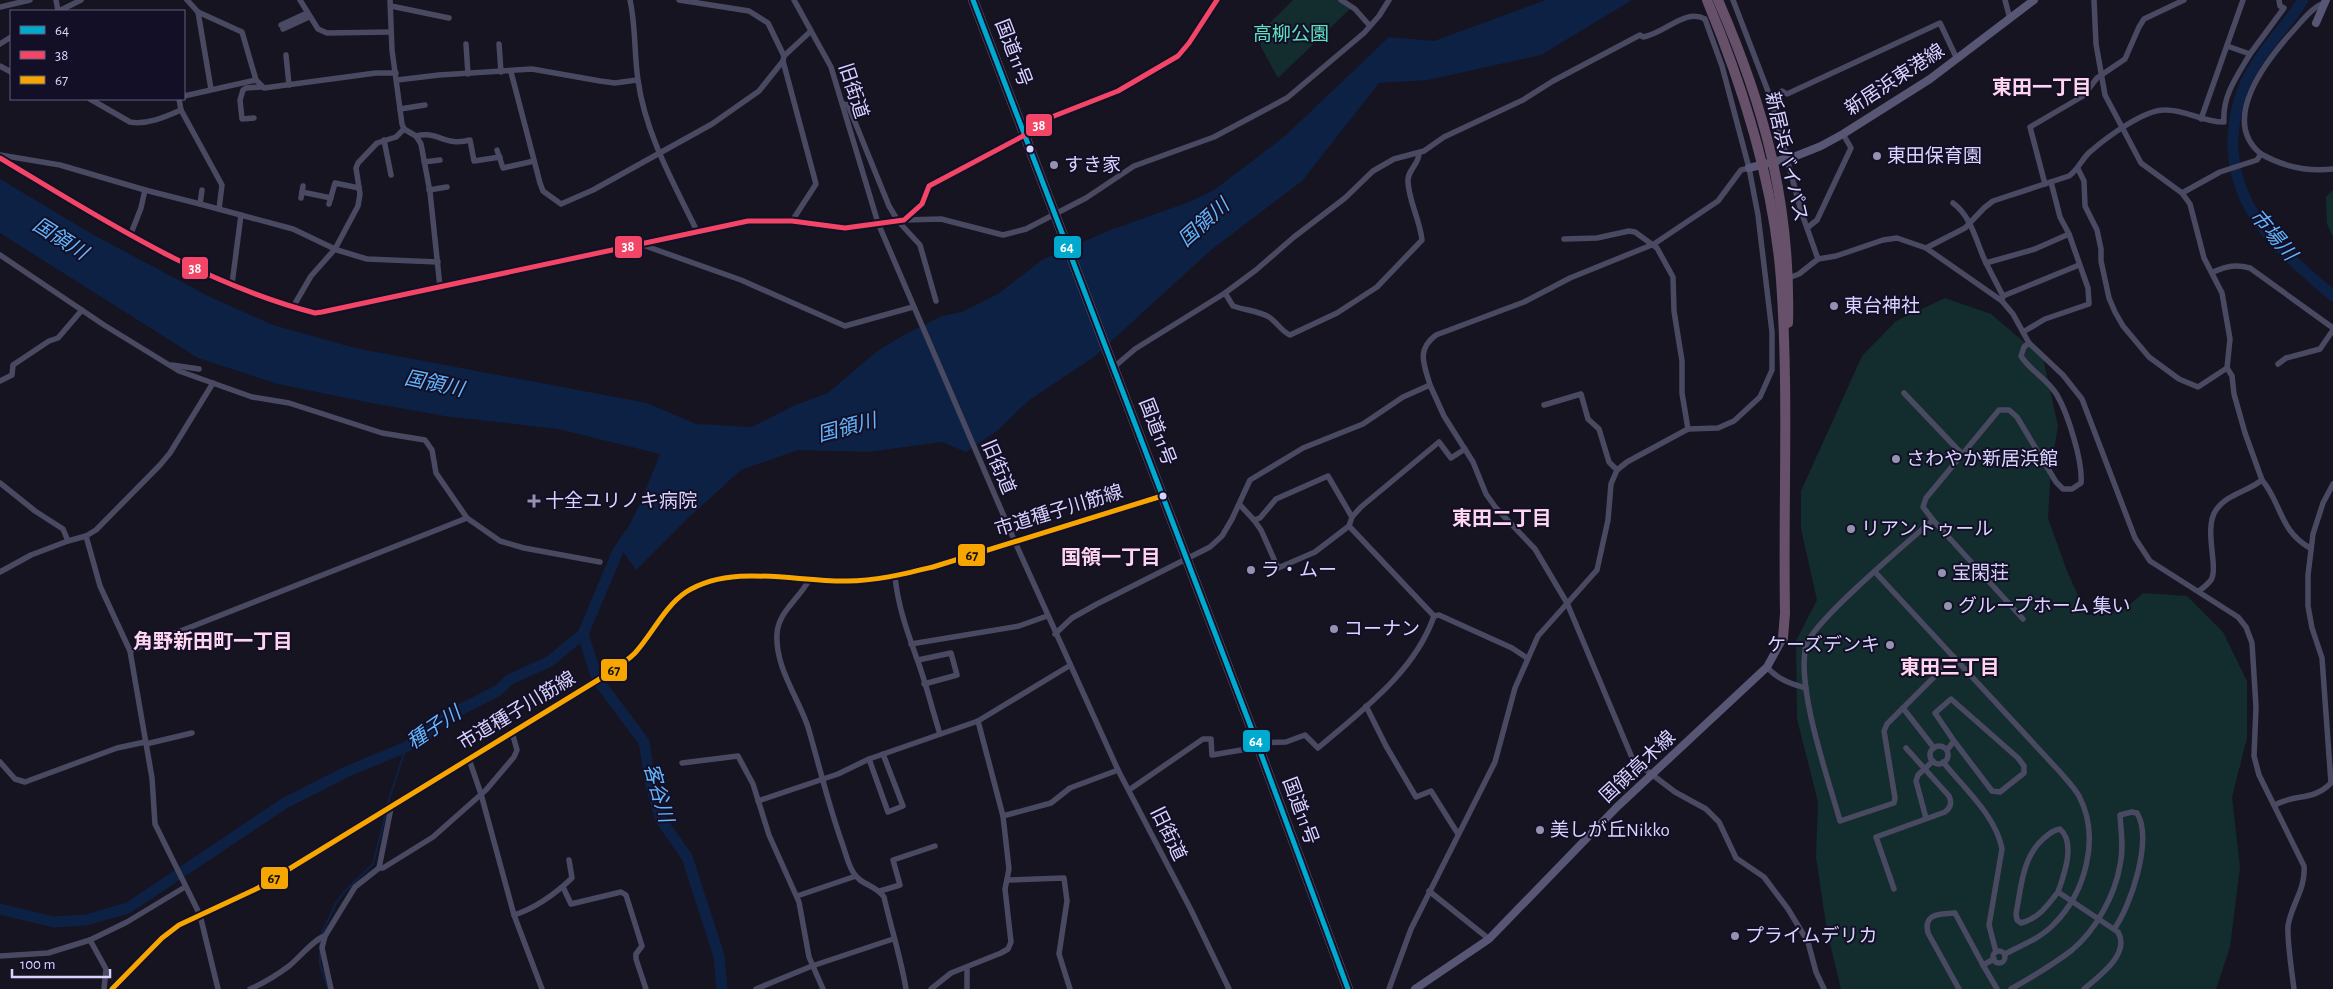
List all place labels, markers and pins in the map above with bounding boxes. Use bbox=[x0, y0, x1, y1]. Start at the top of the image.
unlabelled marker bbox=[1025, 144, 1035, 154]
place label: 東田保育園 bbox=[1887, 146, 1982, 166]
marker: 東田保育園 bbox=[1871, 150, 1883, 162]
place label: すき家 bbox=[1064, 155, 1121, 175]
marker: すき家 bbox=[1048, 159, 1060, 171]
place label: 東台神社 bbox=[1844, 295, 1920, 316]
marker: 東台神社 bbox=[1828, 300, 1840, 312]
place label: さわやか新居浜館 bbox=[1906, 449, 2058, 469]
marker: さわやか新居浜館 bbox=[1890, 453, 1902, 465]
place label: 十全ユリノキ病院 bbox=[545, 490, 697, 511]
unlabelled marker bbox=[1158, 491, 1168, 501]
marker: 十全ユリノキ病院 bbox=[527, 494, 541, 508]
place label: リアントゥール bbox=[1861, 520, 1993, 539]
marker: リアントゥール bbox=[1845, 523, 1857, 535]
place label: ラ・ムー bbox=[1261, 561, 1337, 580]
place label: 宝閑荘 bbox=[1952, 562, 2009, 583]
marker: ラ・ムー bbox=[1245, 564, 1257, 576]
marker: 宝閑荘 bbox=[1936, 567, 1948, 579]
place label: グループホーム 集い bbox=[1958, 596, 2130, 616]
marker: グループホーム 集い bbox=[1942, 600, 1954, 612]
place label: コーナン bbox=[1344, 620, 1420, 639]
marker: コーナン bbox=[1328, 623, 1340, 635]
place label: ケーズデンキ bbox=[1767, 634, 1880, 655]
marker: ケーズデンキ bbox=[1884, 639, 1896, 651]
place label: 美しが丘Nikko bbox=[1550, 819, 1670, 840]
marker: 美しが丘Nikko bbox=[1534, 824, 1546, 836]
place label: プライムデリカ bbox=[1745, 925, 1878, 946]
marker: プライムデリカ bbox=[1729, 930, 1741, 942]

